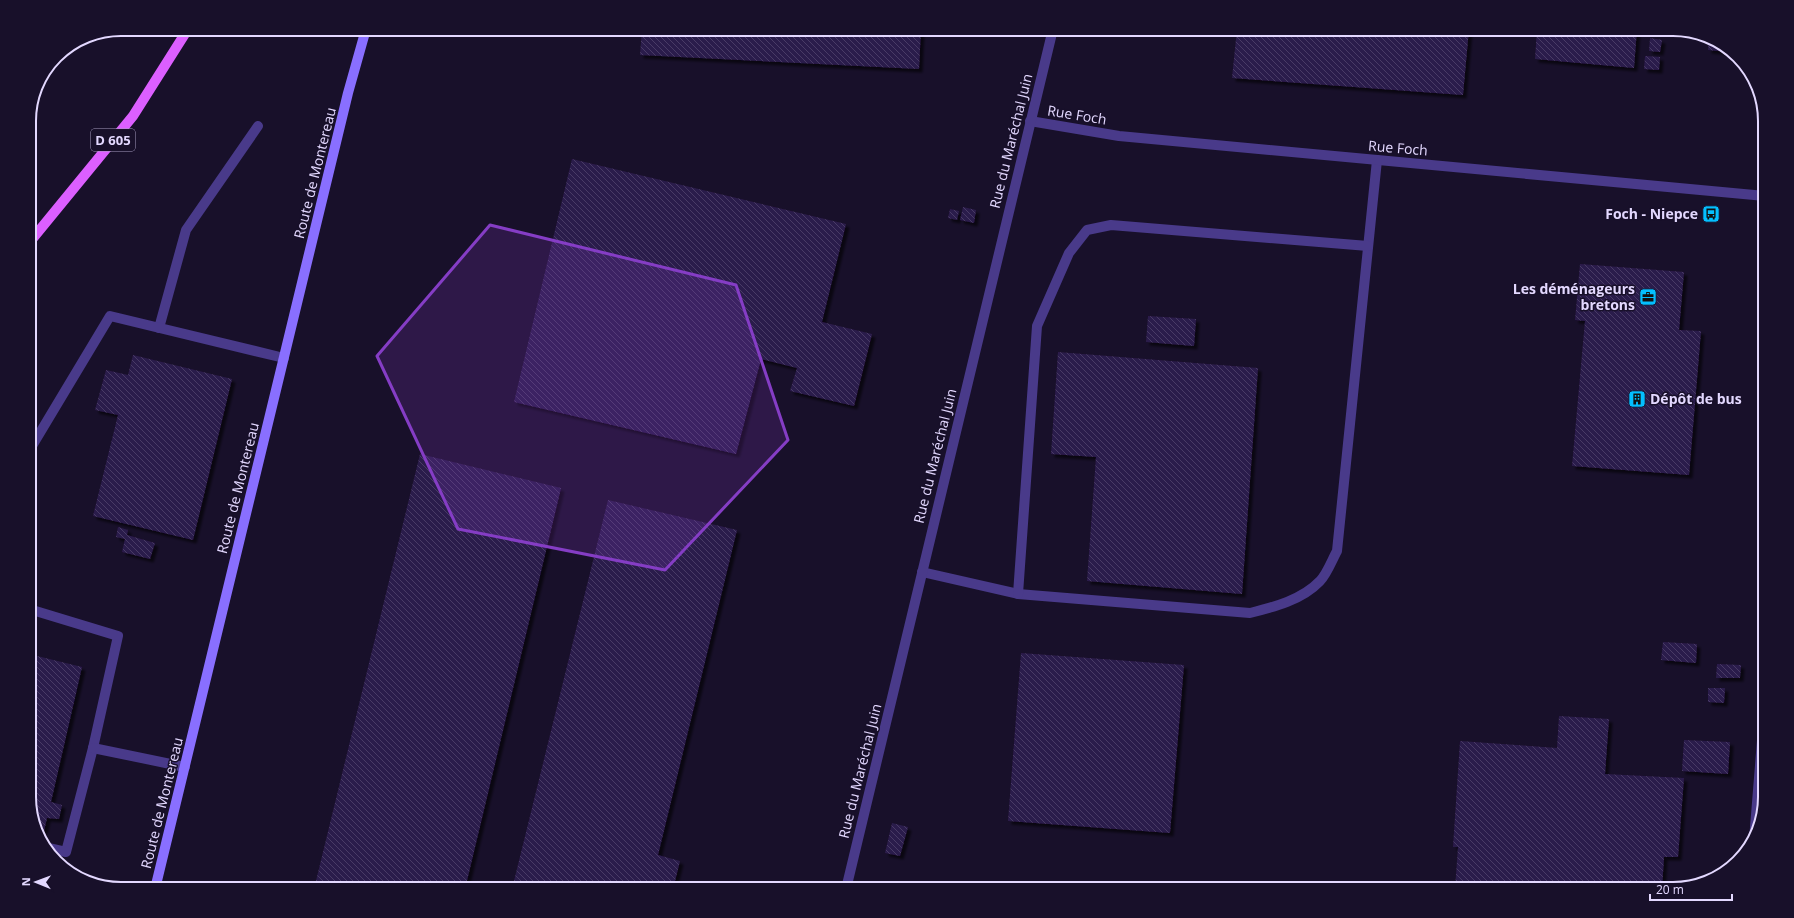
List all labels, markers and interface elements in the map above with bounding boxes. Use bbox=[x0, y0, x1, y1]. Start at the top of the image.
street label: Rue du Maréchal Juin bbox=[985, 72, 1036, 210]
street label: Rue Foch bbox=[1046, 100, 1108, 129]
street label: Route de Montereau bbox=[289, 105, 340, 240]
road number: D 605 bbox=[91, 129, 135, 151]
street label: Rue Foch bbox=[1367, 135, 1429, 160]
place label: Foch - Niepce bbox=[1605, 204, 1698, 223]
bus stop icon: Foch - Niepce bbox=[1701, 204, 1721, 224]
place label: Les déménageurs bretons bbox=[1513, 279, 1635, 314]
office icon: Les déménageurs bretons bbox=[1638, 287, 1658, 307]
street label: Rue du Maréchal Juin bbox=[909, 387, 960, 525]
building icon: Dépôt de bus bbox=[1627, 389, 1647, 409]
place label: Dépôt de bus bbox=[1650, 389, 1742, 408]
street label: Route de Montereau bbox=[212, 420, 263, 555]
street label: Rue du Maréchal Juin bbox=[834, 702, 885, 840]
street label: Route de Montereau bbox=[136, 735, 187, 870]
north arrow bbox=[16, 862, 56, 902]
scale bar bbox=[1650, 876, 1732, 902]
text: N bbox=[18, 877, 33, 886]
text: 20 m bbox=[1656, 881, 1684, 898]

